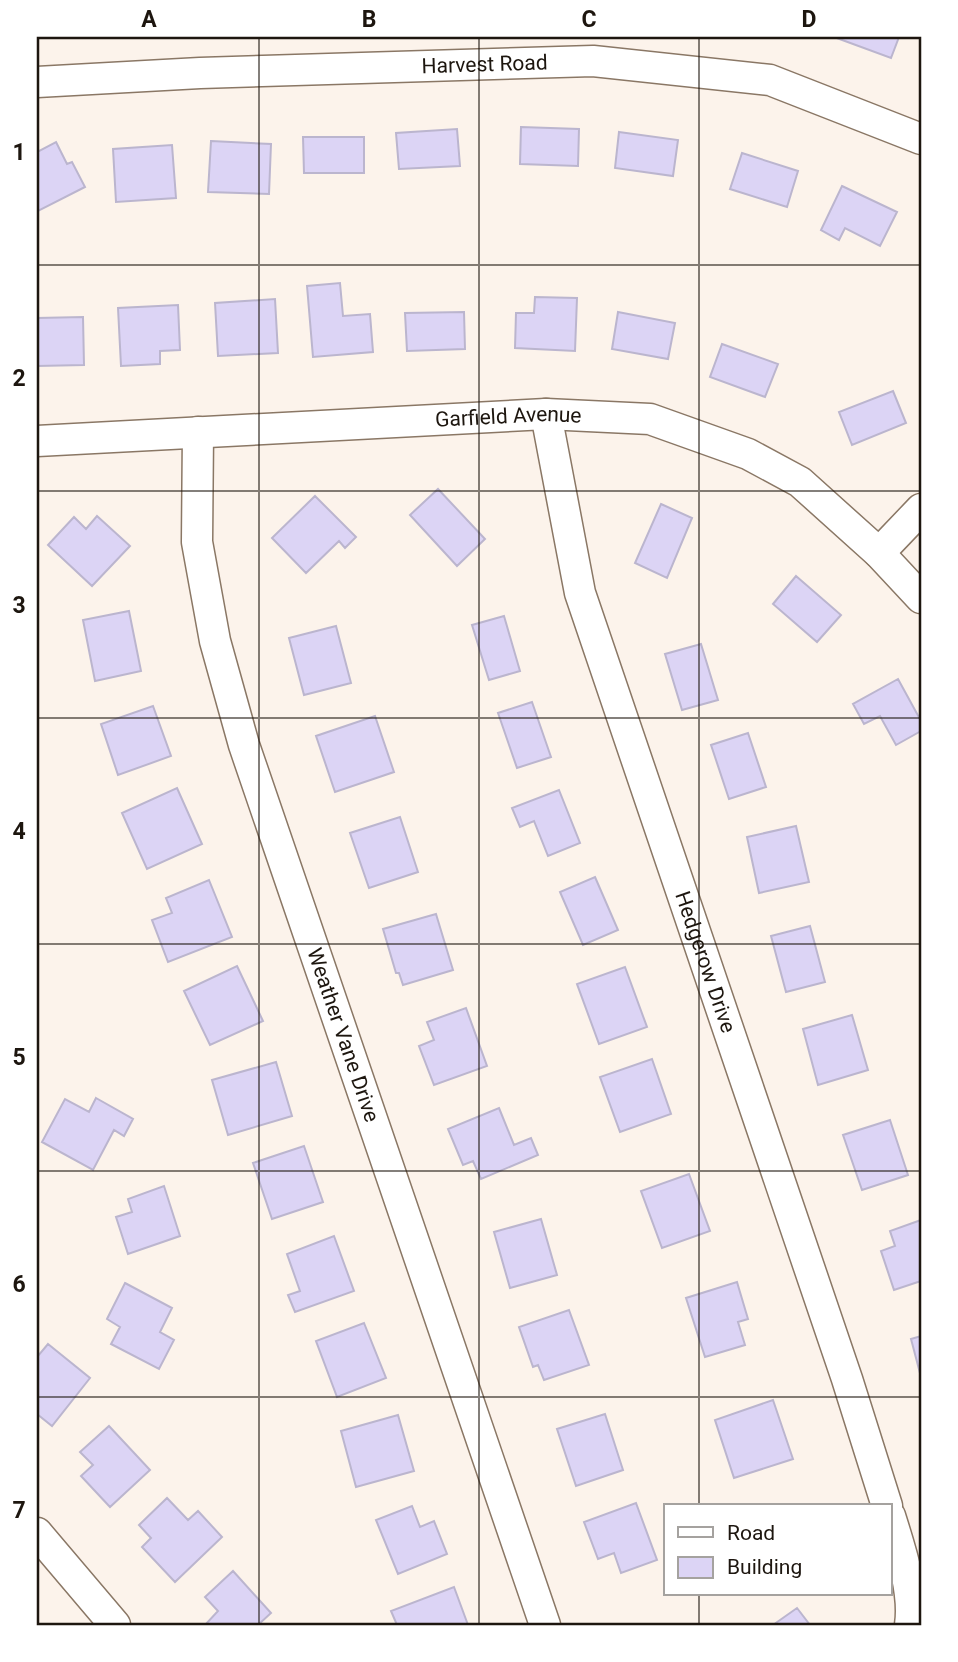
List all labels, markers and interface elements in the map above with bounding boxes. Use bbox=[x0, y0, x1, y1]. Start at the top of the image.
text: A bbox=[141, 6, 157, 33]
text: B bbox=[362, 6, 376, 33]
text: C bbox=[581, 6, 597, 33]
text: D bbox=[802, 6, 816, 33]
street label: Harvest Road bbox=[421, 50, 548, 78]
text: 1 bbox=[12, 139, 26, 166]
text: 2 bbox=[12, 365, 26, 392]
street label: Garfield Avenue bbox=[435, 402, 582, 432]
text: 3 bbox=[12, 592, 26, 619]
text: 4 bbox=[12, 818, 26, 845]
street label: Hedgerow Drive bbox=[670, 888, 741, 1036]
street label: Weather Vane Drive bbox=[302, 945, 384, 1125]
text: 5 bbox=[12, 1044, 26, 1071]
text: 6 bbox=[12, 1271, 26, 1298]
text: 7 bbox=[12, 1497, 26, 1524]
legend bbox=[664, 1504, 892, 1596]
text: Road bbox=[727, 1521, 775, 1545]
text: Building bbox=[727, 1555, 802, 1579]

